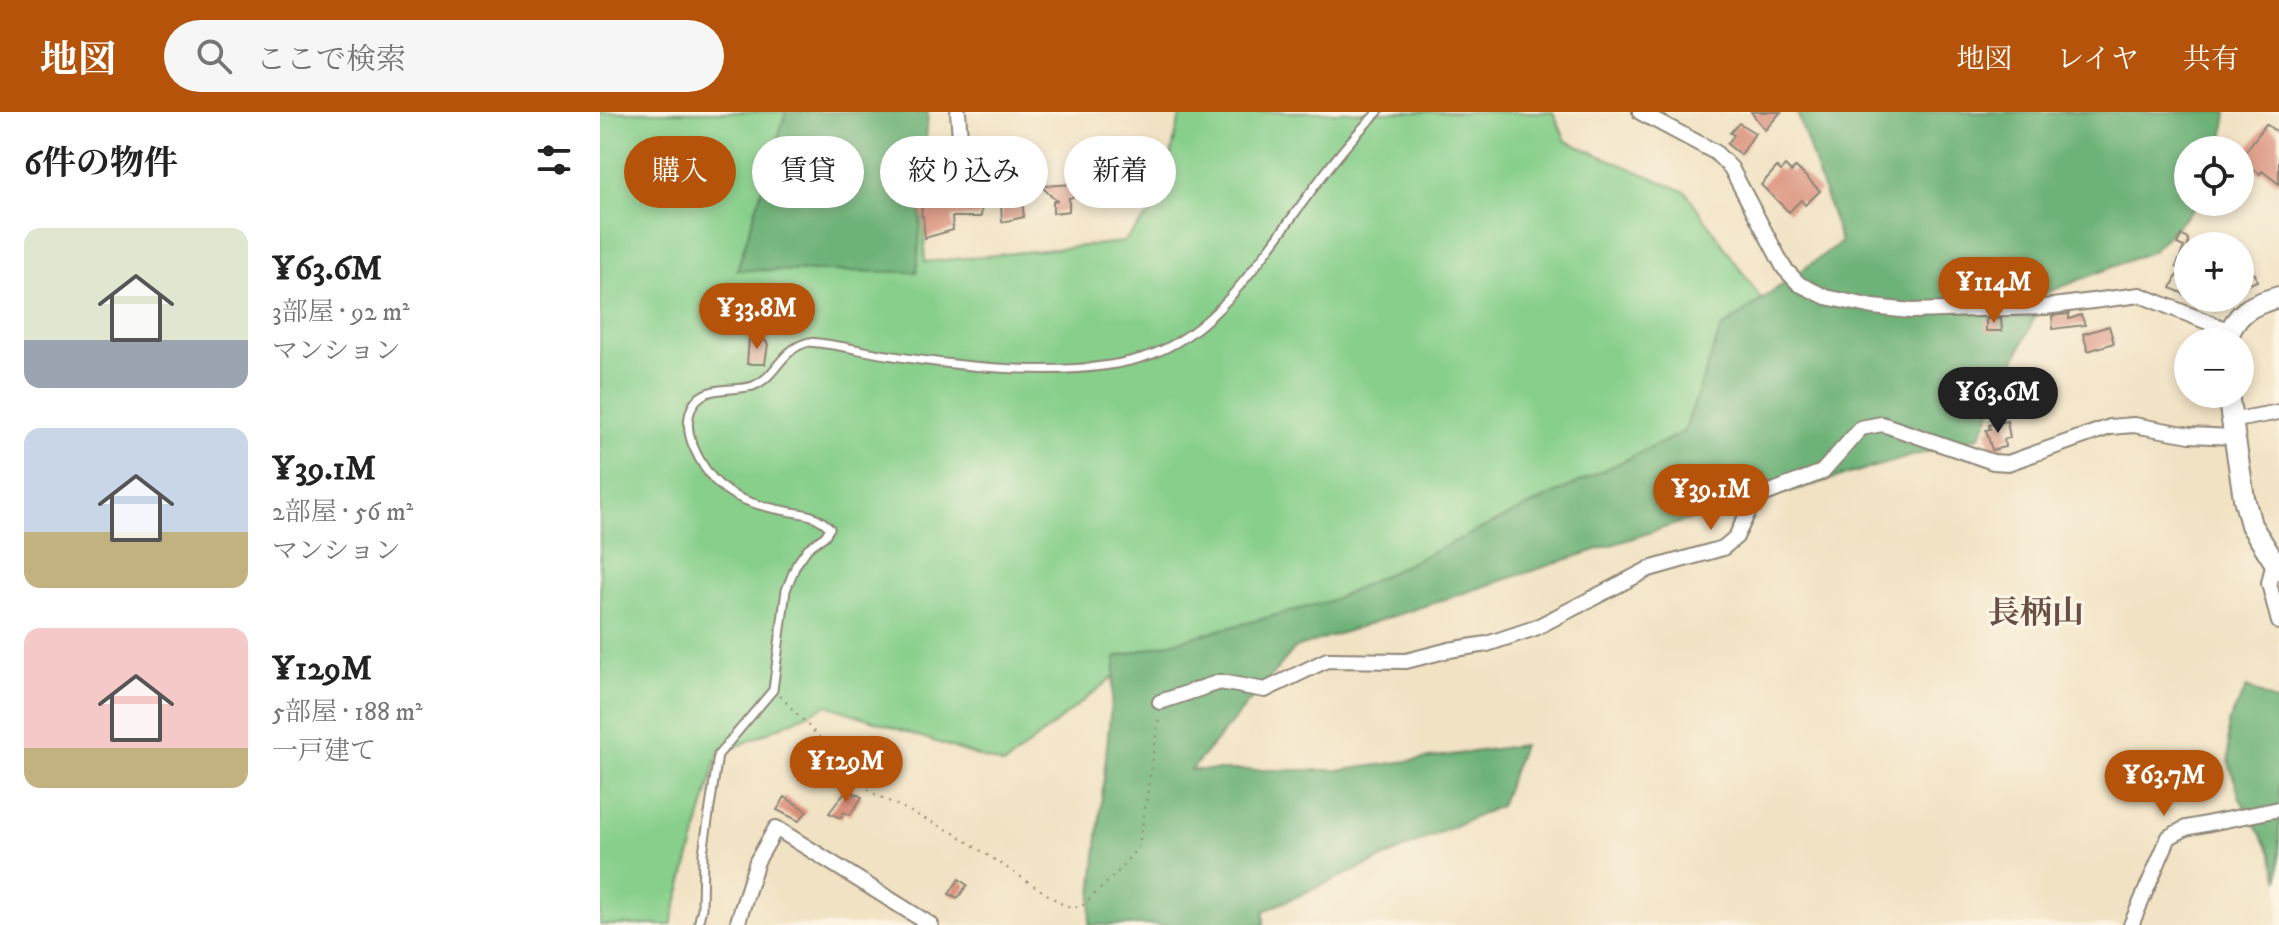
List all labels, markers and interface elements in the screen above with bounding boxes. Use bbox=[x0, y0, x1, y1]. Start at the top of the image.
search box bbox=[164, 20, 724, 92]
icon: search bbox=[192, 34, 236, 78]
text: 地図 bbox=[40, 37, 116, 85]
text: ここで検索 bbox=[256, 42, 406, 79]
text: 地図 bbox=[1956, 42, 2012, 77]
text: レイヤ bbox=[2056, 42, 2139, 77]
text: 共有 bbox=[2183, 42, 2239, 77]
chip: 購入 bbox=[624, 136, 736, 208]
chip: 賃貸 bbox=[752, 136, 864, 208]
chip: 絞り込み bbox=[880, 136, 1048, 208]
chip: 新着 bbox=[1064, 136, 1176, 208]
map controls bbox=[2174, 136, 2254, 408]
button: locate bbox=[2174, 136, 2254, 216]
icon: filters bbox=[532, 138, 576, 182]
text: 6件の物件 bbox=[24, 143, 178, 185]
button: + bbox=[2174, 232, 2254, 312]
text: ¥63.6M bbox=[272, 248, 382, 290]
pin: ¥114M bbox=[1938, 257, 2050, 325]
icon: home bbox=[88, 260, 184, 356]
text: ¥114M bbox=[1956, 266, 2032, 299]
pin: ¥33.8M bbox=[692, 283, 822, 351]
text: ¥33.8M bbox=[717, 292, 797, 325]
text: 3部屋 · 92 m² bbox=[272, 296, 410, 329]
button: − bbox=[2174, 328, 2254, 408]
text: マンション bbox=[272, 335, 401, 368]
pin: ¥63.6M bbox=[1933, 367, 2063, 435]
text: ¥63.6M bbox=[1956, 376, 2040, 409]
text: ¥39.1M bbox=[272, 448, 376, 490]
icon: home bbox=[88, 460, 184, 556]
pin: ¥39.1M bbox=[1646, 464, 1776, 532]
text: ¥39.1M bbox=[1671, 473, 1751, 506]
text: 2部屋 · 56 m² bbox=[272, 496, 413, 529]
text: マンション bbox=[272, 535, 401, 568]
district label: 長柄山 bbox=[1988, 594, 2084, 634]
text: ¥129M bbox=[272, 648, 372, 690]
icon: home bbox=[88, 660, 184, 756]
text: 5部屋 · 188 m² bbox=[272, 696, 423, 729]
text: 一戸建て bbox=[272, 735, 376, 768]
pin: ¥129M bbox=[790, 736, 902, 804]
text: ¥129M bbox=[808, 745, 884, 778]
pin: ¥63.7M bbox=[2099, 750, 2229, 818]
text: ¥63.7M bbox=[2123, 759, 2205, 792]

